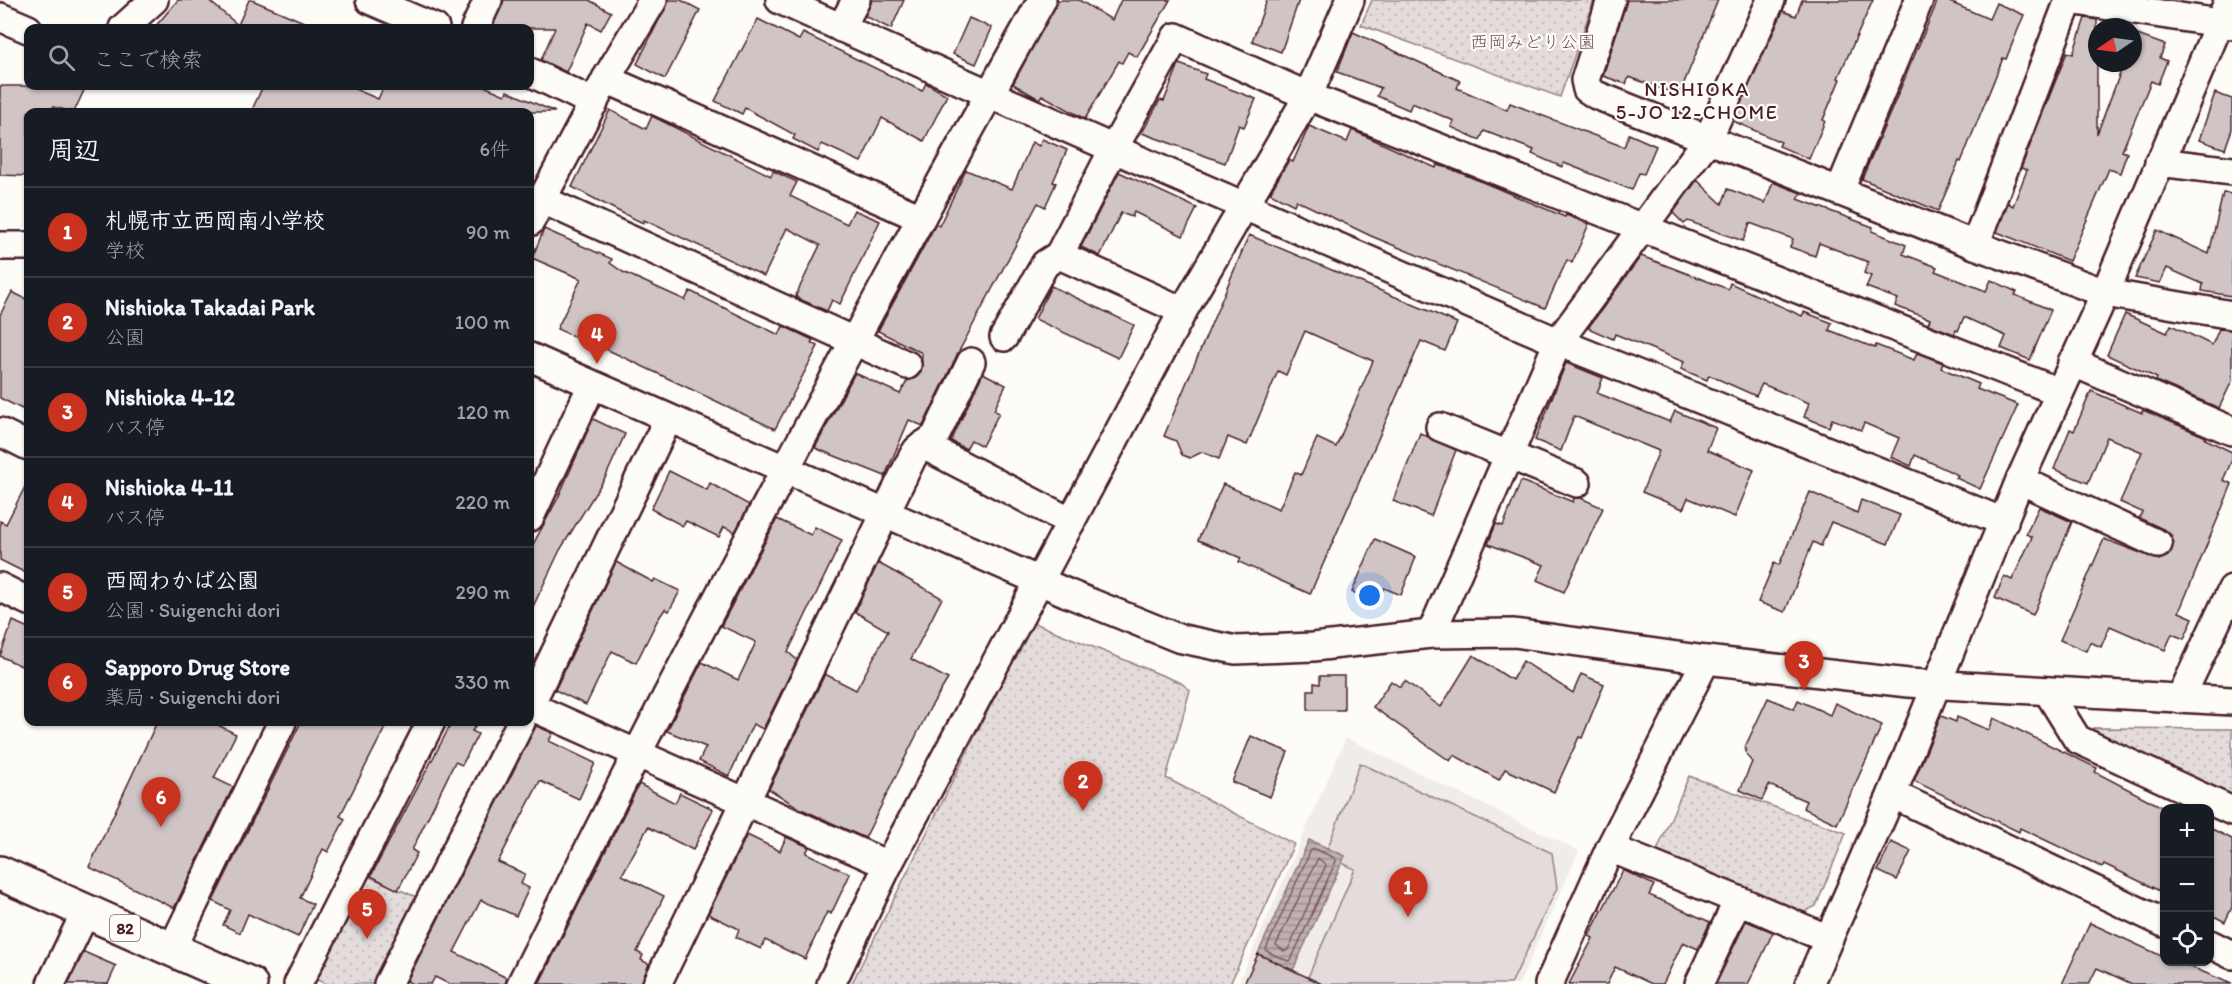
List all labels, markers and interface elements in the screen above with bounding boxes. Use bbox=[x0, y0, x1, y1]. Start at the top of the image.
north arrow bbox=[2088, 18, 2142, 72]
search box bbox=[24, 24, 534, 90]
park label: 西岡みどり公園 bbox=[1470, 31, 1596, 53]
icon: search bbox=[45, 41, 78, 74]
text: ここで検索 bbox=[93, 46, 203, 73]
district label: NISHIOKA 5-JO 12-CHOME bbox=[1616, 77, 1778, 124]
text: 周辺 bbox=[48, 134, 100, 166]
text: 6件 bbox=[479, 137, 510, 161]
text: 札幌市立西岡南小学校 bbox=[105, 207, 325, 234]
text: 1 bbox=[63, 220, 72, 244]
text: 90 m bbox=[466, 220, 510, 244]
text: 学校 bbox=[105, 238, 145, 262]
text: Nishioka Takadai Park bbox=[105, 294, 315, 321]
text: 2 bbox=[62, 310, 73, 334]
text: 100 m bbox=[455, 310, 510, 334]
pin: 4 bbox=[578, 314, 616, 364]
text: 公園 bbox=[105, 325, 145, 349]
text: Nishioka 4-12 bbox=[105, 384, 235, 411]
text: 3 bbox=[62, 400, 73, 424]
text: 120 m bbox=[457, 400, 510, 424]
text: バス停 bbox=[105, 415, 165, 439]
text: Nishioka 4-11 bbox=[105, 474, 234, 501]
text: 4 bbox=[61, 490, 74, 514]
text: 220 m bbox=[455, 490, 510, 514]
text: バス停 bbox=[105, 505, 165, 529]
text: 西岡わかば公園 bbox=[105, 567, 259, 594]
text: 5 bbox=[62, 580, 73, 604]
text: 290 m bbox=[455, 580, 510, 604]
your location bbox=[1355, 581, 1384, 610]
text: 公園 · Suigenchi dori bbox=[105, 598, 280, 622]
pin: 3 bbox=[1784, 642, 1824, 691]
text: Sapporo Drug Store bbox=[105, 654, 290, 681]
text: 6 bbox=[62, 670, 73, 694]
text: 330 m bbox=[455, 670, 510, 694]
text: 薬局 · Suigenchi dori bbox=[105, 685, 280, 709]
pin: 2 bbox=[1064, 762, 1102, 811]
pin: 6 bbox=[142, 778, 180, 827]
map controls bbox=[2160, 804, 2214, 966]
button: + bbox=[2160, 804, 2214, 858]
button: − bbox=[2160, 858, 2214, 912]
pin: 1 bbox=[1388, 868, 1428, 917]
pin: 5 bbox=[348, 890, 386, 939]
button: locate bbox=[2160, 912, 2214, 966]
road number: 82 bbox=[110, 915, 140, 941]

